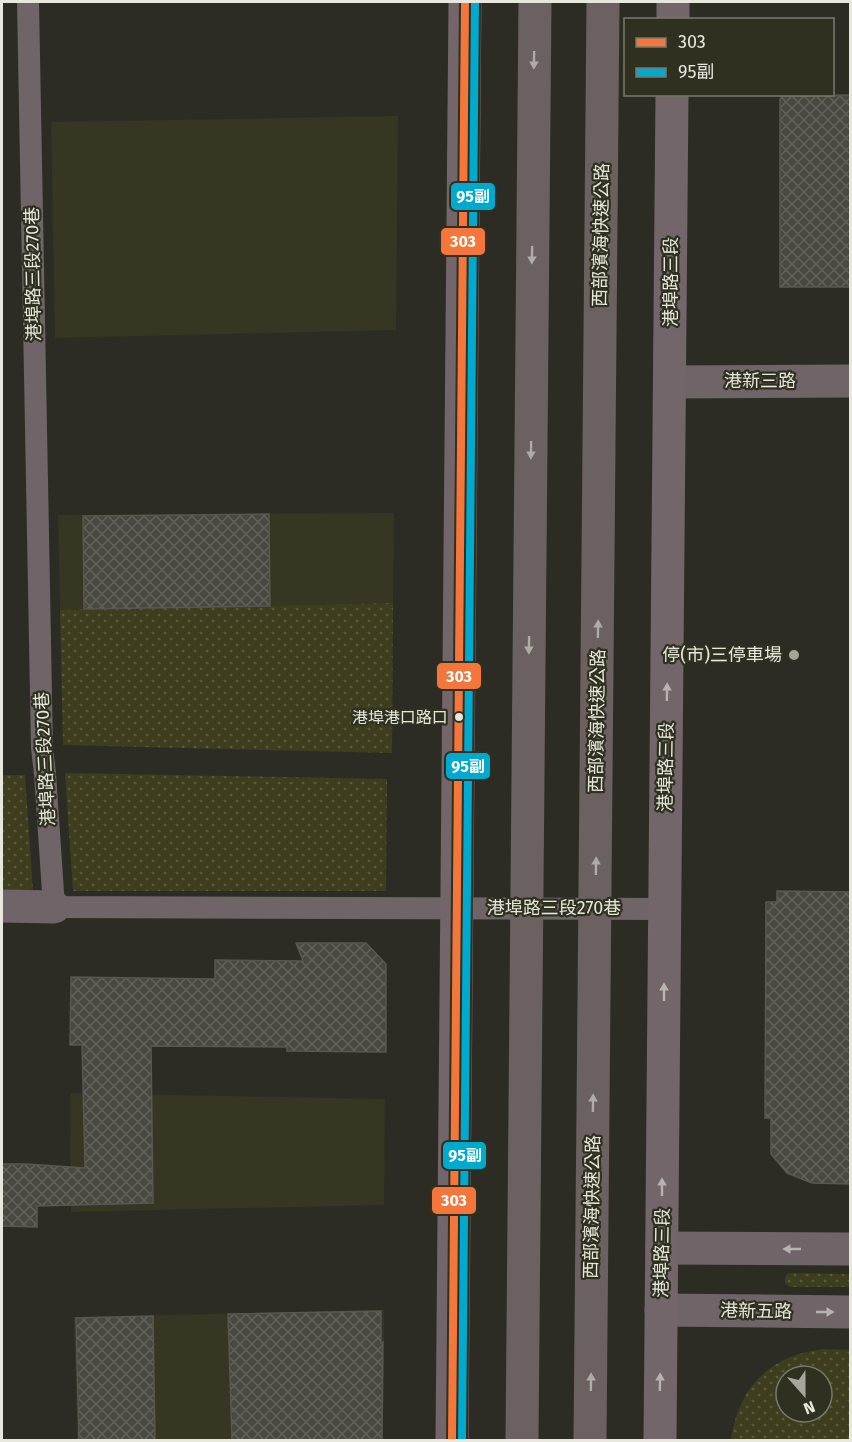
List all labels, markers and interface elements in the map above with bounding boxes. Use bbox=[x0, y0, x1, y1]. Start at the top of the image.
legend bbox=[624, 18, 834, 96]
text: 303 bbox=[678, 31, 706, 53]
one-way arrow bbox=[529, 50, 539, 69]
text: 95副 bbox=[678, 61, 714, 83]
street label: 西部濱海快速公路 bbox=[589, 163, 613, 307]
line badge: 95副 bbox=[450, 182, 496, 211]
text: 95副 bbox=[456, 187, 490, 206]
street label: 港埠路三段270巷 bbox=[21, 207, 45, 341]
line badge: 303 bbox=[440, 227, 486, 256]
text: 303 bbox=[449, 232, 476, 251]
street label: 港埠路三段 bbox=[660, 237, 682, 327]
one-way arrow bbox=[528, 245, 537, 264]
street label: 港新三路 bbox=[724, 370, 796, 392]
one-way arrow bbox=[526, 440, 536, 459]
one-way arrow bbox=[593, 620, 603, 639]
one-way arrow bbox=[524, 635, 534, 654]
place label: 停(市)三停車場 bbox=[662, 644, 782, 666]
marker: 停(市)三停車場 bbox=[787, 648, 801, 662]
street label: 西部濱海快速公路 bbox=[585, 649, 609, 793]
line badge: 303 bbox=[436, 662, 482, 690]
text: 303 bbox=[445, 667, 472, 686]
one-way arrow bbox=[662, 683, 671, 702]
street label: 港埠路三段270巷 bbox=[30, 691, 60, 827]
place label: 港埠港口路口 bbox=[352, 708, 448, 727]
marker: 港埠港口路口 bbox=[453, 711, 465, 723]
street label: 港埠路三段 bbox=[654, 722, 678, 812]
line badge: 95副 bbox=[445, 752, 491, 780]
text: 95副 bbox=[451, 757, 485, 776]
one-way arrow bbox=[591, 857, 600, 876]
street label: 港埠路三段270巷 bbox=[487, 897, 621, 919]
one-way arrow bbox=[659, 983, 669, 1002]
one-way arrow bbox=[588, 1094, 598, 1113]
street label: 西部濱海快速公路 bbox=[580, 1135, 604, 1279]
line badge: 95副 bbox=[442, 1141, 487, 1170]
text: 95副 bbox=[448, 1146, 482, 1165]
one-way arrow bbox=[657, 1178, 667, 1197]
line badge: 303 bbox=[431, 1186, 477, 1215]
text: 303 bbox=[440, 1191, 467, 1210]
street label: 港埠路三段 bbox=[650, 1208, 674, 1298]
one-way arrow bbox=[783, 1244, 802, 1254]
street label: 港新五路 bbox=[720, 1299, 792, 1323]
one-way arrow bbox=[815, 1307, 834, 1317]
north arrow bbox=[774, 1364, 834, 1424]
one-way arrow bbox=[586, 1373, 596, 1392]
one-way arrow bbox=[655, 1373, 665, 1392]
text: N bbox=[801, 1397, 818, 1418]

